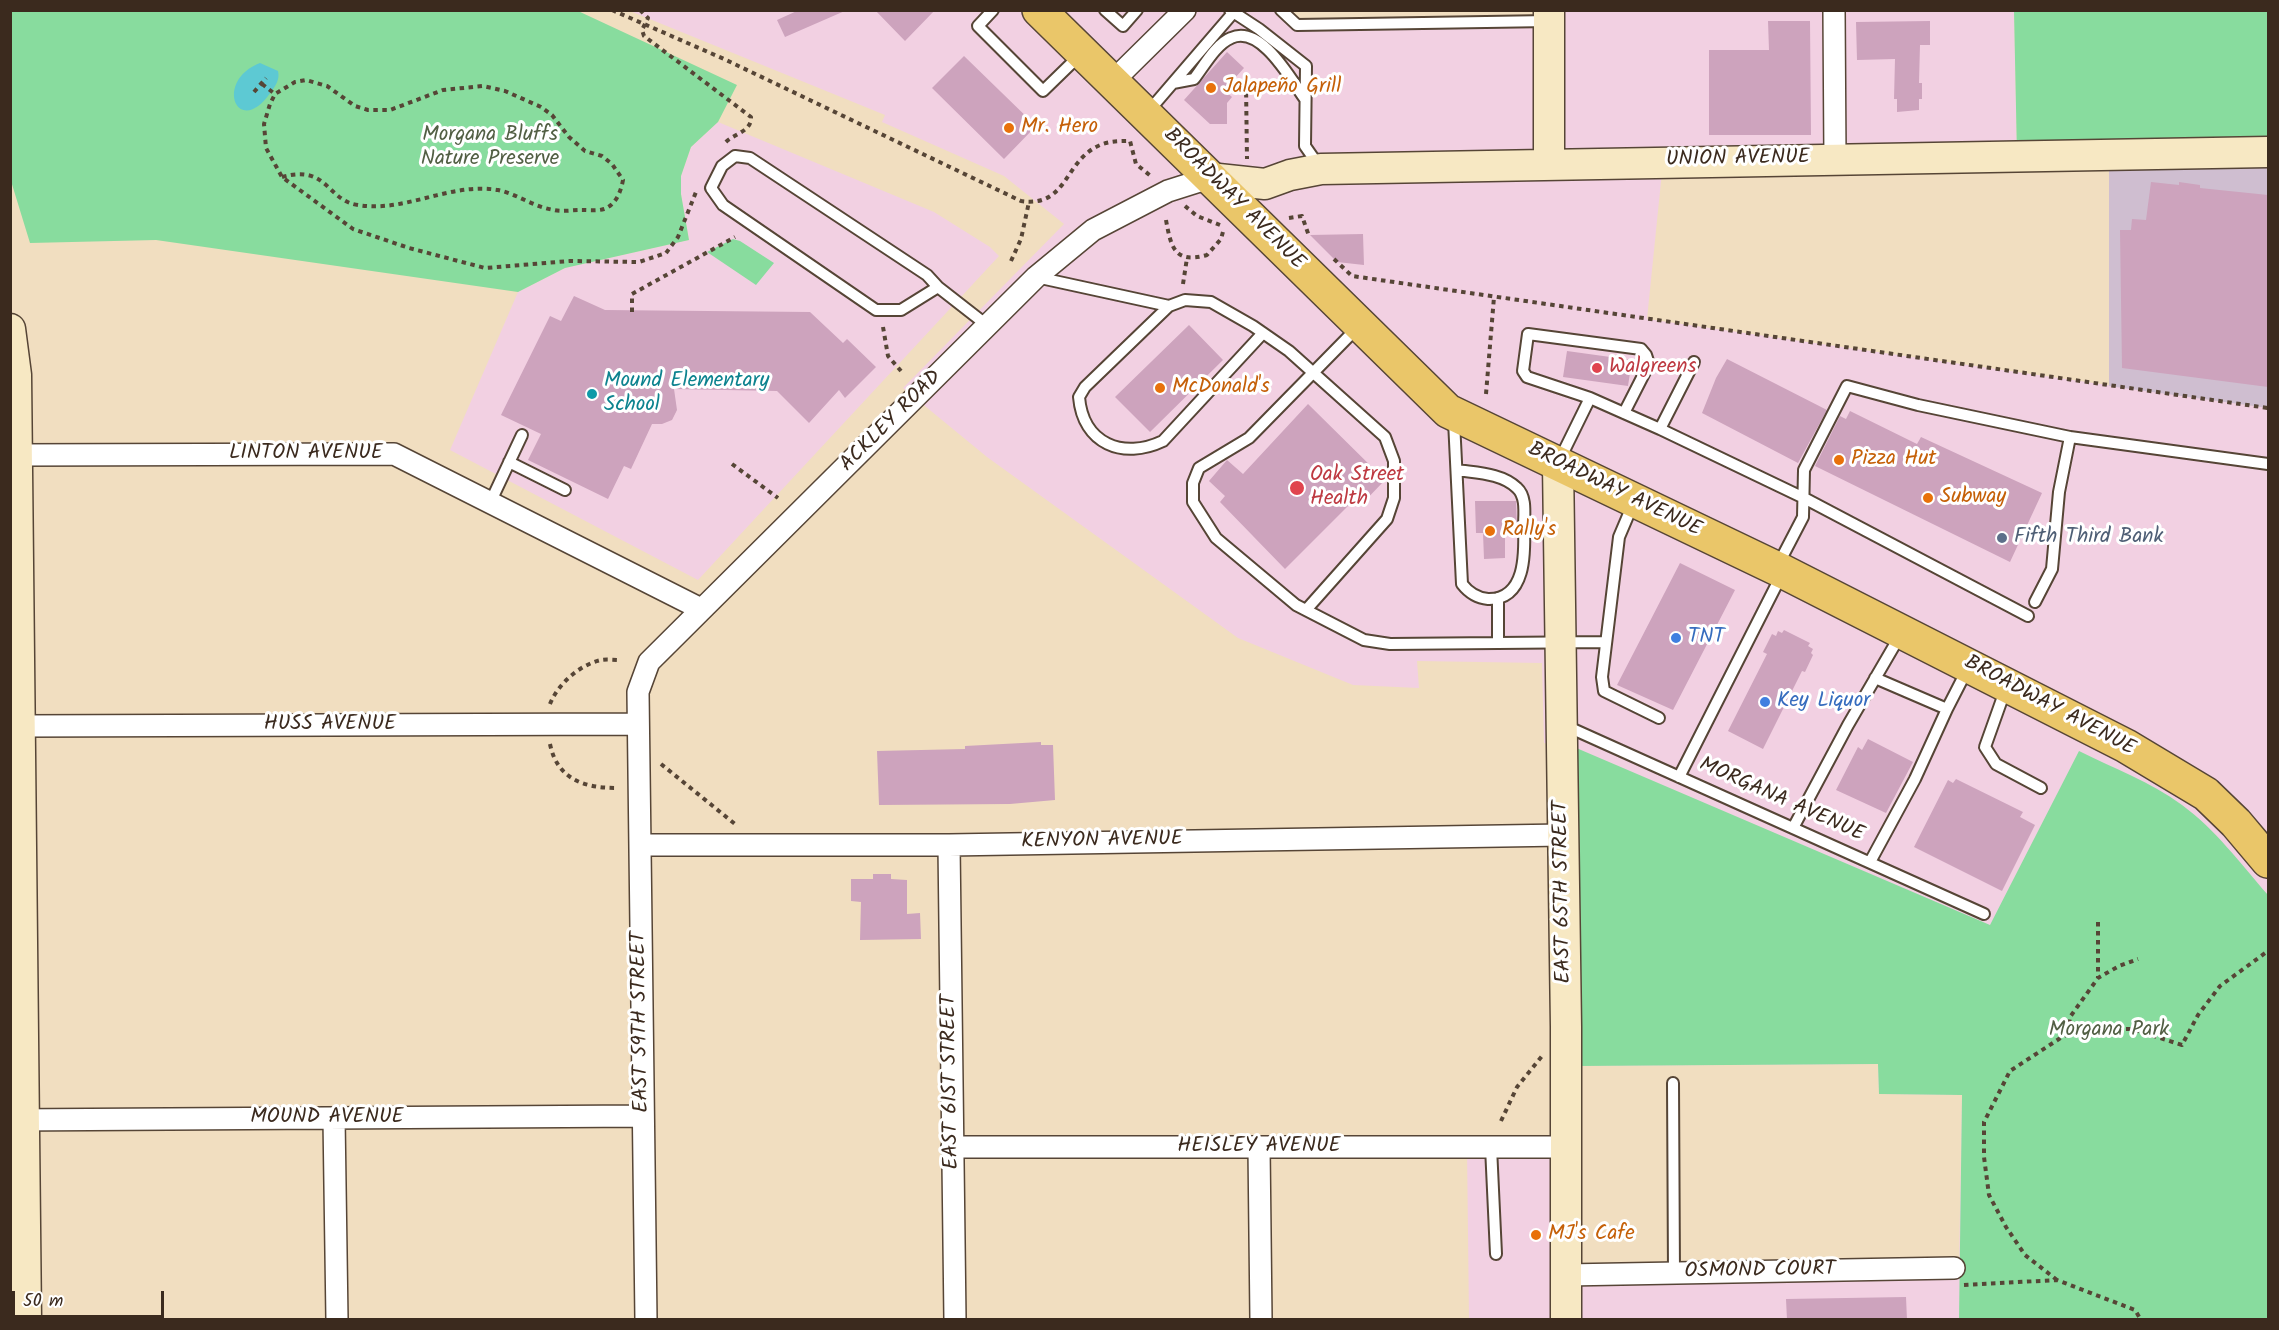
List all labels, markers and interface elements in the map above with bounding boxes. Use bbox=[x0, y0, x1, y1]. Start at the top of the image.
place label: Jalapeño Grill bbox=[1223, 75, 1341, 101]
marker: Jalapeño Grill bbox=[1204, 81, 1218, 95]
place label: Mr. Hero bbox=[1021, 115, 1098, 141]
marker: Mr. Hero bbox=[1002, 121, 1016, 135]
park label: Morgana Bluffs Nature Preserve bbox=[421, 123, 559, 173]
street label: BROADWAY AVENUE bbox=[1157, 124, 1309, 276]
street label: UNION AVENUE bbox=[1666, 146, 1810, 174]
place label: Walgreens bbox=[1609, 355, 1696, 381]
marker: Walgreens bbox=[1590, 361, 1604, 375]
street label: ACKLEY ROAD bbox=[836, 366, 948, 478]
place label: Mound Elementary School bbox=[604, 369, 769, 419]
place label: McDonald's bbox=[1172, 375, 1270, 401]
marker: McDonald's bbox=[1153, 381, 1167, 395]
marker: Mound Elementary School bbox=[585, 387, 599, 401]
street label: BROADWAY AVENUE bbox=[1523, 438, 1705, 544]
street label: LINTON AVENUE bbox=[229, 441, 383, 467]
place label: Pizza Hut bbox=[1851, 447, 1936, 473]
marker: Pizza Hut bbox=[1832, 453, 1846, 467]
place label: Oak Street Health bbox=[1310, 463, 1404, 513]
marker: Oak Street Health bbox=[1288, 479, 1306, 497]
place label: Subway bbox=[1940, 485, 2006, 511]
marker: Subway bbox=[1921, 491, 1935, 505]
place label: Rally's bbox=[1502, 518, 1556, 544]
marker: Rally's bbox=[1483, 524, 1497, 538]
place label: Fifth Third Bank bbox=[2014, 525, 2163, 551]
marker: Fifth Third Bank bbox=[1995, 531, 2009, 545]
place label: TNT bbox=[1688, 625, 1725, 651]
marker: TNT bbox=[1669, 631, 1683, 645]
street label: BROADWAY AVENUE bbox=[1959, 651, 2139, 763]
place label: Key Liquor bbox=[1777, 689, 1870, 715]
marker: Key Liquor bbox=[1758, 695, 1772, 709]
street label: HUSS AVENUE bbox=[264, 712, 396, 738]
street label: MORGANA AVENUE bbox=[1695, 753, 1867, 849]
street label: EAST 65TH STREET bbox=[1550, 800, 1578, 984]
street label: KENYON AVENUE bbox=[1021, 828, 1183, 856]
street label: EAST 59TH STREET bbox=[628, 931, 656, 1113]
street label: EAST 61ST STREET bbox=[938, 994, 966, 1170]
park label: Morgana Park bbox=[2049, 1018, 2169, 1044]
street label: MOUND AVENUE bbox=[250, 1105, 404, 1131]
street label: HEISLEY AVENUE bbox=[1177, 1134, 1341, 1160]
place label: MJ's Cafe bbox=[1548, 1222, 1635, 1248]
marker: MJ's Cafe bbox=[1529, 1228, 1543, 1242]
street label: OSMOND COURT bbox=[1684, 1258, 1836, 1286]
scale bar bbox=[15, 1279, 166, 1317]
text: 50 m bbox=[23, 1287, 63, 1316]

